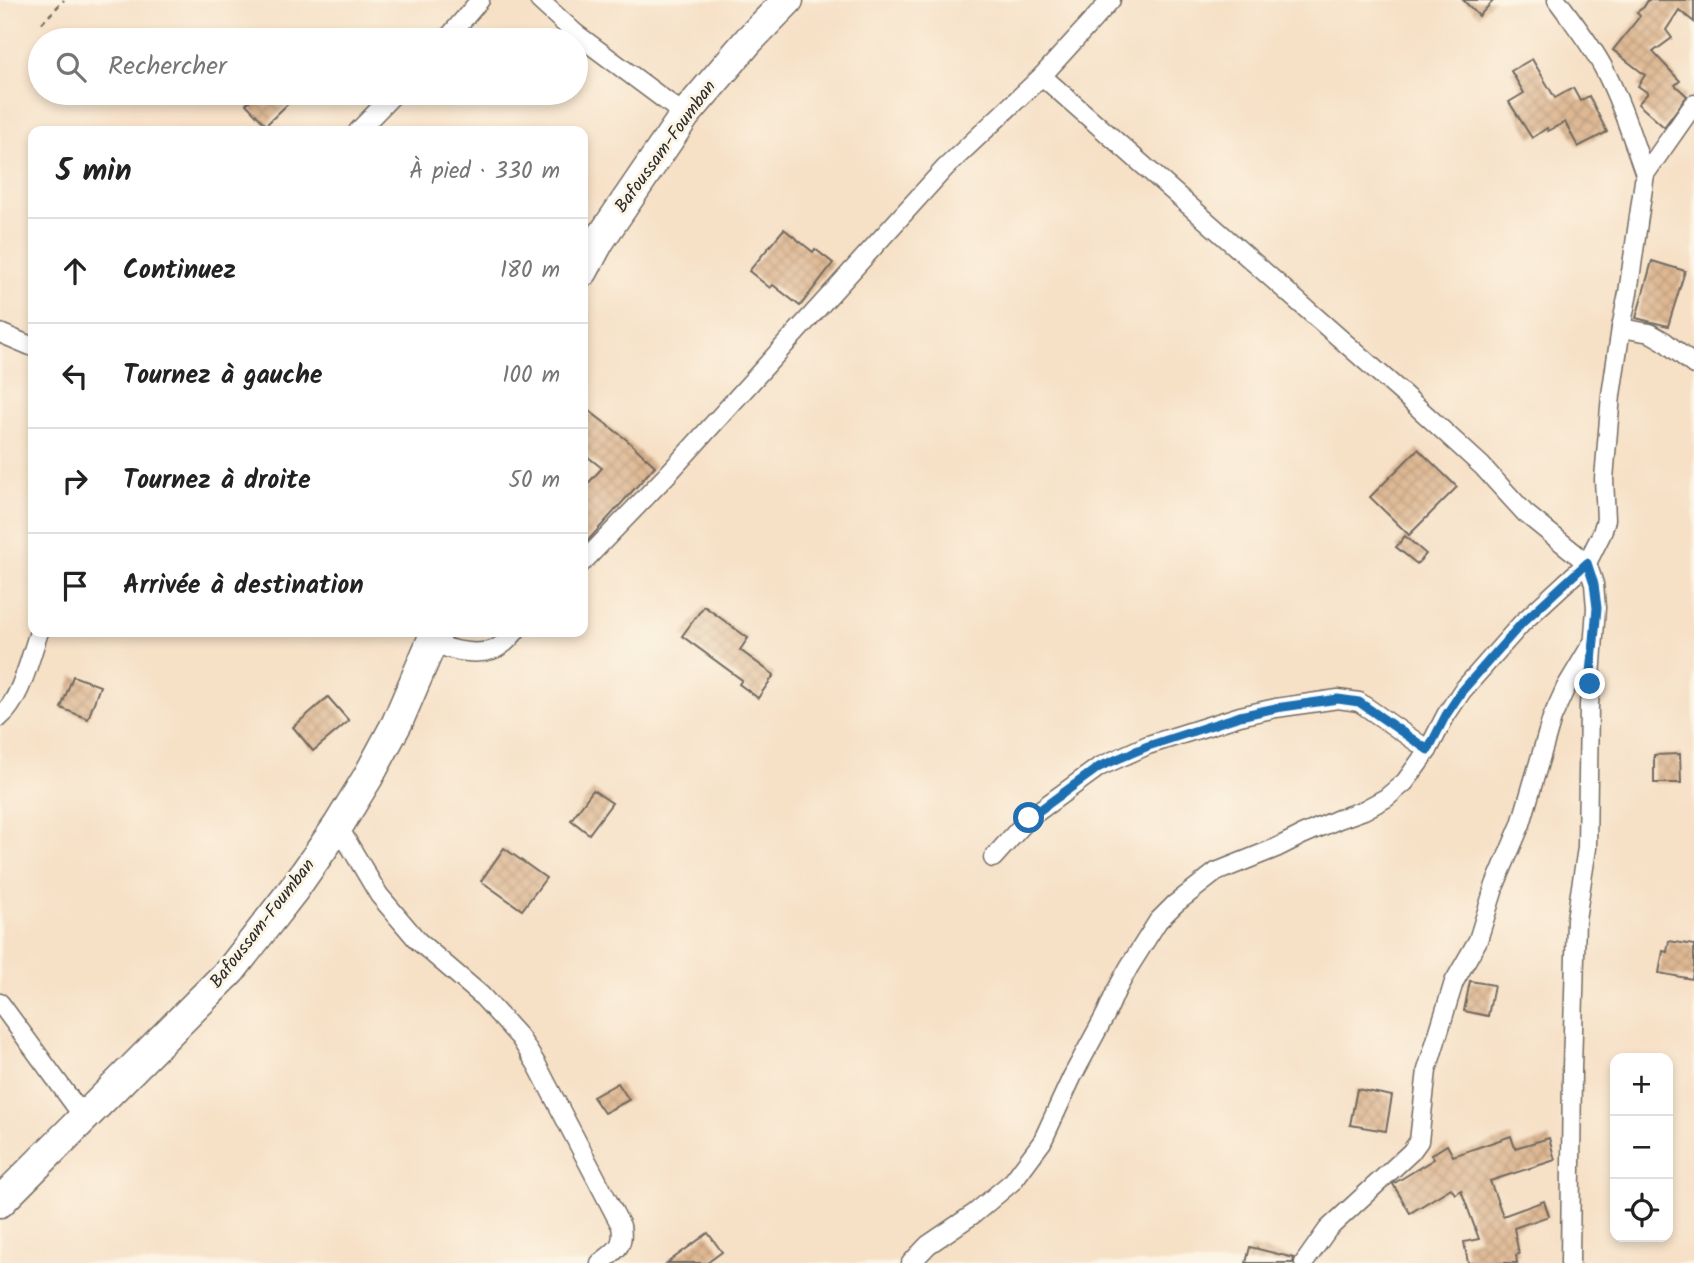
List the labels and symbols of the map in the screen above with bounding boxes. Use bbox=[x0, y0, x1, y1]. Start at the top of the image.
street label: Bafoussam-Foumban bbox=[608, 75, 724, 219]
route end bbox=[1574, 668, 1605, 699]
route start bbox=[1013, 802, 1044, 833]
street label: Bafoussam-Foumban bbox=[203, 853, 323, 995]

